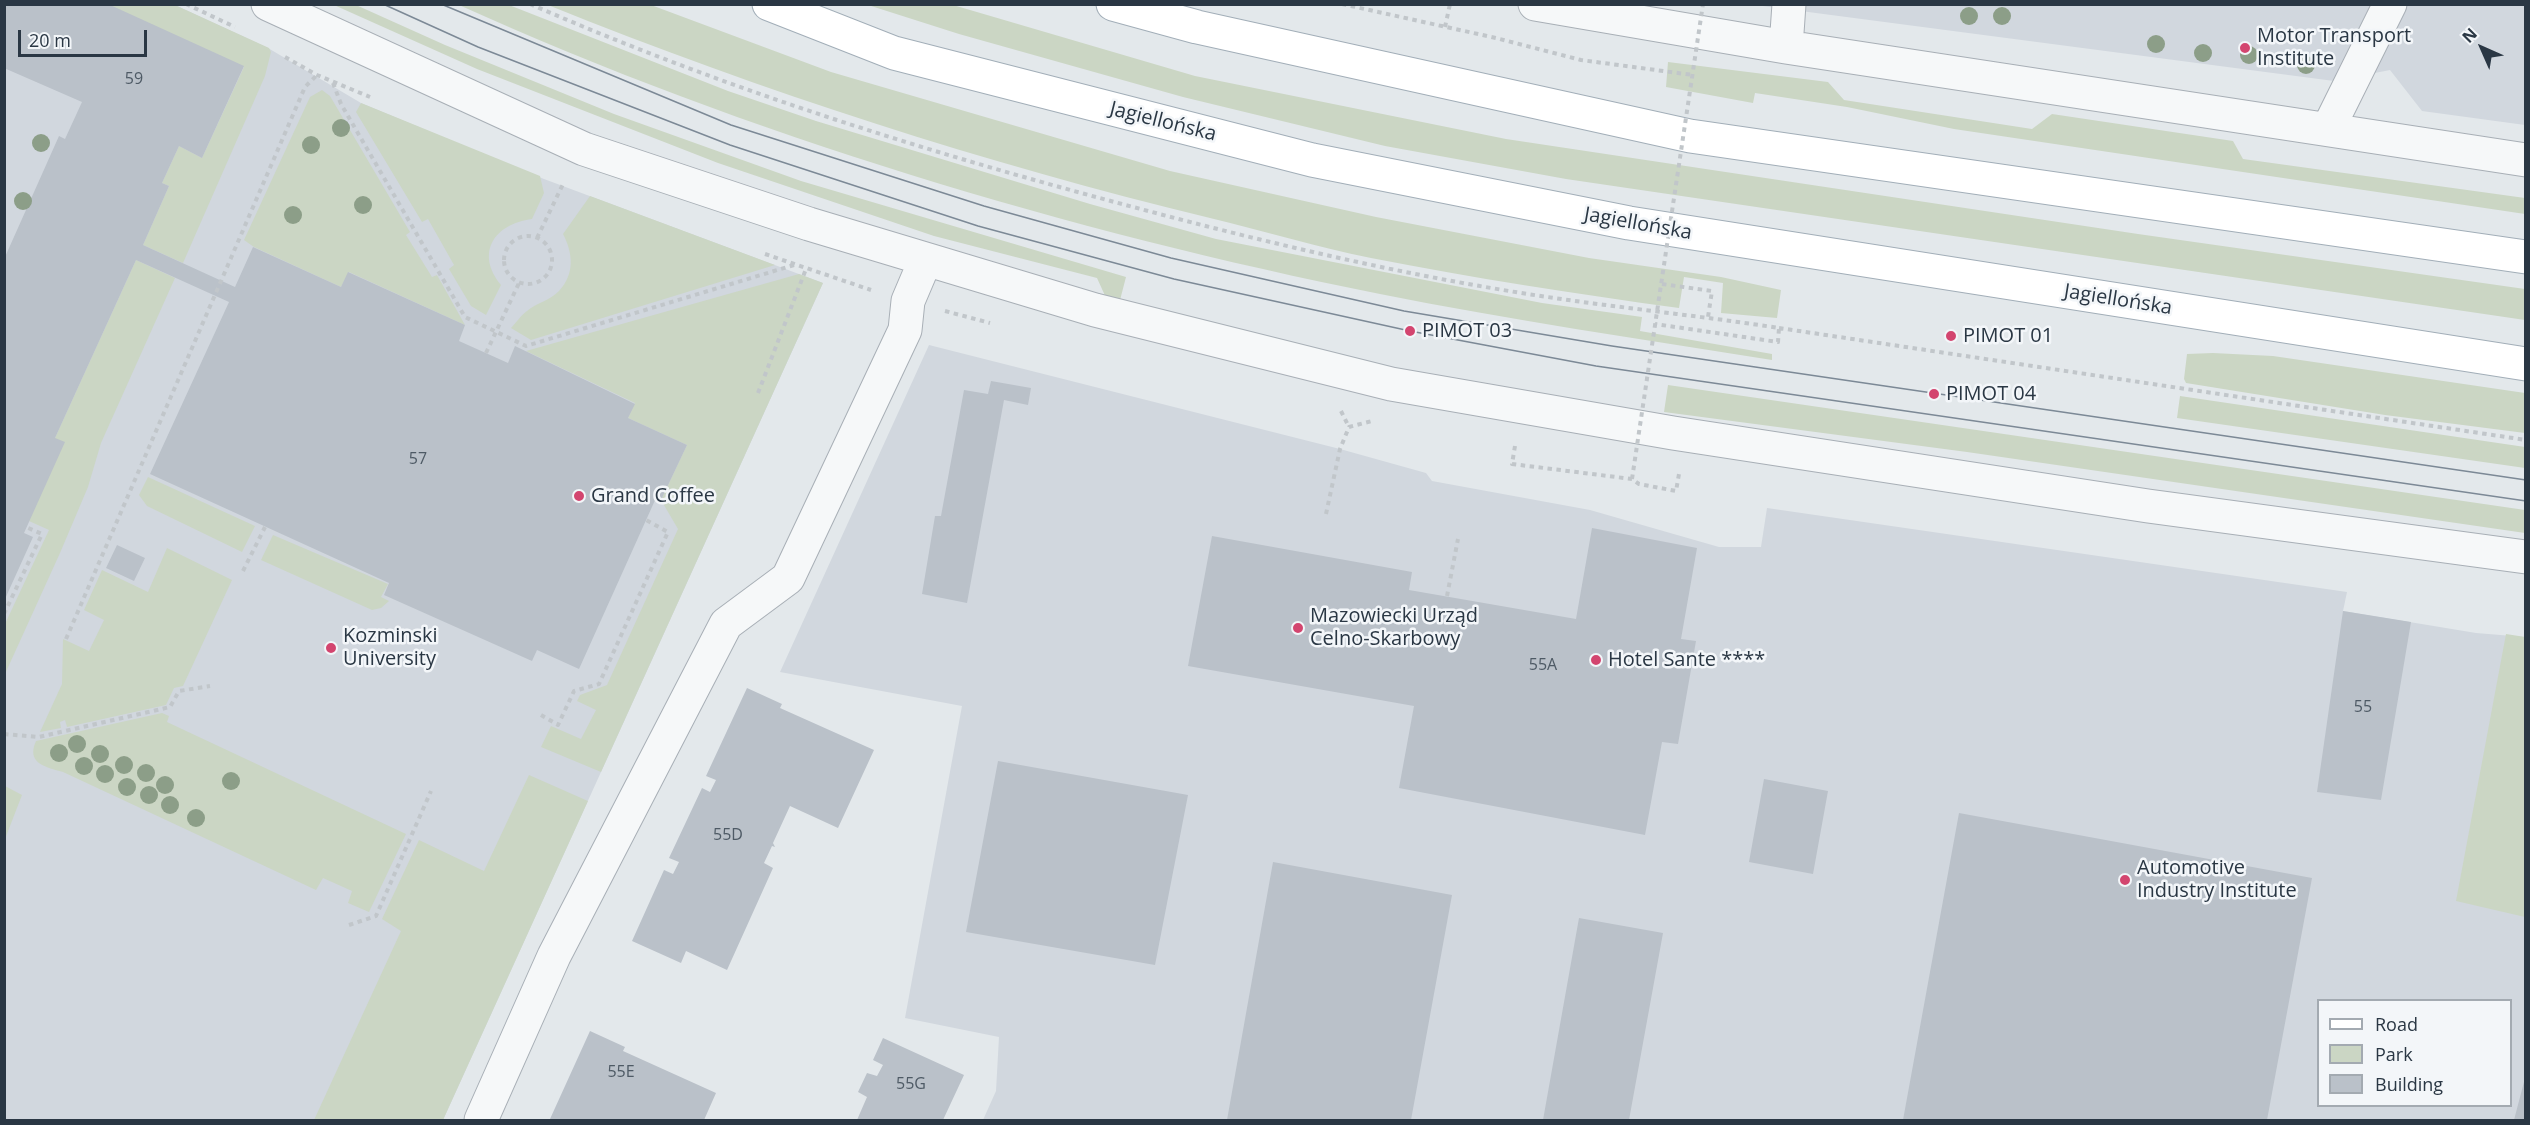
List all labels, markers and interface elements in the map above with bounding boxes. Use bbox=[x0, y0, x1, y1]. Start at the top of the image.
scale bar bbox=[21, 18, 150, 56]
north arrow bbox=[2452, 18, 2512, 78]
text: N bbox=[2457, 23, 2482, 48]
place label: Motor Transport Institute bbox=[2257, 24, 2411, 71]
text: 20 m bbox=[29, 28, 71, 52]
marker: Motor Transport Institute bbox=[2238, 41, 2252, 55]
house number: 59 bbox=[125, 69, 143, 89]
street label: Jagiellońska bbox=[1107, 97, 1219, 147]
street label: Jagiellońska bbox=[1582, 203, 1694, 245]
street label: Jagiellońska bbox=[2062, 280, 2174, 320]
place label: PIMOT 03 bbox=[1422, 319, 1512, 343]
marker: PIMOT 03 bbox=[1403, 324, 1417, 338]
place label: PIMOT 01 bbox=[1963, 324, 2053, 348]
marker: PIMOT 01 bbox=[1944, 329, 1958, 343]
place label: PIMOT 04 bbox=[1946, 382, 2036, 406]
marker: PIMOT 04 bbox=[1927, 387, 1941, 401]
house number: 57 bbox=[409, 449, 427, 469]
place label: Grand Coffee bbox=[591, 484, 715, 508]
marker: Grand Coffee bbox=[572, 489, 586, 503]
place label: Mazowiecki Urząd Celno-Skarbowy bbox=[1310, 604, 1478, 651]
marker: Mazowiecki Urząd Celno-Skarbowy bbox=[1291, 621, 1305, 635]
place label: Kozminski University bbox=[343, 624, 438, 671]
marker: Kozminski University bbox=[324, 641, 338, 655]
place label: Hotel Sante **** bbox=[1608, 648, 1765, 672]
marker: Hotel Sante **** bbox=[1589, 653, 1603, 667]
house number: 55A bbox=[1529, 655, 1557, 675]
house number: 55 bbox=[2354, 697, 2372, 717]
house number: 55D bbox=[713, 825, 743, 845]
place label: Automotive Industry Institute bbox=[2137, 856, 2297, 903]
marker: Automotive Industry Institute bbox=[2118, 873, 2132, 887]
legend bbox=[2317, 999, 2512, 1107]
text: Road bbox=[2375, 1012, 2418, 1036]
text: Park bbox=[2375, 1042, 2413, 1066]
house number: 55E bbox=[607, 1062, 635, 1082]
text: Building bbox=[2375, 1072, 2443, 1096]
house number: 55G bbox=[896, 1074, 926, 1094]

